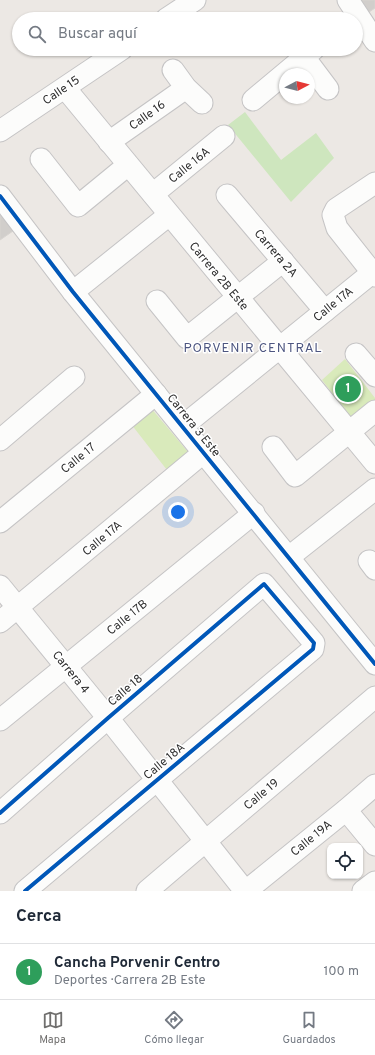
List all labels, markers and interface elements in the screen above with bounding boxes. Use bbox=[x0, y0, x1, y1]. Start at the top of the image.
search box bbox=[12, 12, 363, 56]
icon: search bbox=[26, 23, 48, 45]
text: Buscar aquí bbox=[58, 25, 137, 44]
north arrow bbox=[279, 68, 315, 104]
street label: Calle 15 bbox=[40, 73, 83, 109]
street label: Calle 16 bbox=[126, 97, 169, 134]
street label: Calle 16A bbox=[165, 144, 214, 187]
street label: Carrera 2A bbox=[250, 226, 301, 281]
street label: Carrera 2B Este bbox=[185, 239, 252, 314]
street label: Calle 17A bbox=[310, 284, 357, 326]
district label: PORVENIR CENTRAL bbox=[183, 341, 323, 357]
pin: 1 bbox=[335, 374, 361, 404]
street label: Carrera 3 Este bbox=[163, 391, 224, 460]
street label: Calle 17 bbox=[58, 440, 99, 478]
your location bbox=[168, 502, 188, 522]
street label: Calle 17A bbox=[79, 517, 126, 560]
street label: Calle 17B bbox=[104, 596, 151, 639]
street label: Carrera 4 bbox=[48, 648, 92, 697]
street label: Calle 18 bbox=[105, 671, 147, 710]
street label: Calle 18A bbox=[141, 740, 189, 784]
street label: Calle 19 bbox=[241, 775, 283, 814]
street label: Calle 19A bbox=[288, 817, 336, 860]
map controls bbox=[327, 843, 363, 879]
button: locate bbox=[327, 843, 363, 879]
text: Cerca bbox=[16, 906, 62, 928]
text: Cancha Porvenir Centro bbox=[54, 954, 220, 973]
text: 1 bbox=[26, 964, 32, 980]
text: 100 m bbox=[323, 964, 359, 980]
text: Deportes · Carrera 2B Este bbox=[54, 973, 206, 989]
tab: Mapa bbox=[39, 1009, 66, 1047]
tab: Cómo llegar bbox=[144, 1009, 204, 1047]
tab: Guardados bbox=[283, 1009, 336, 1047]

